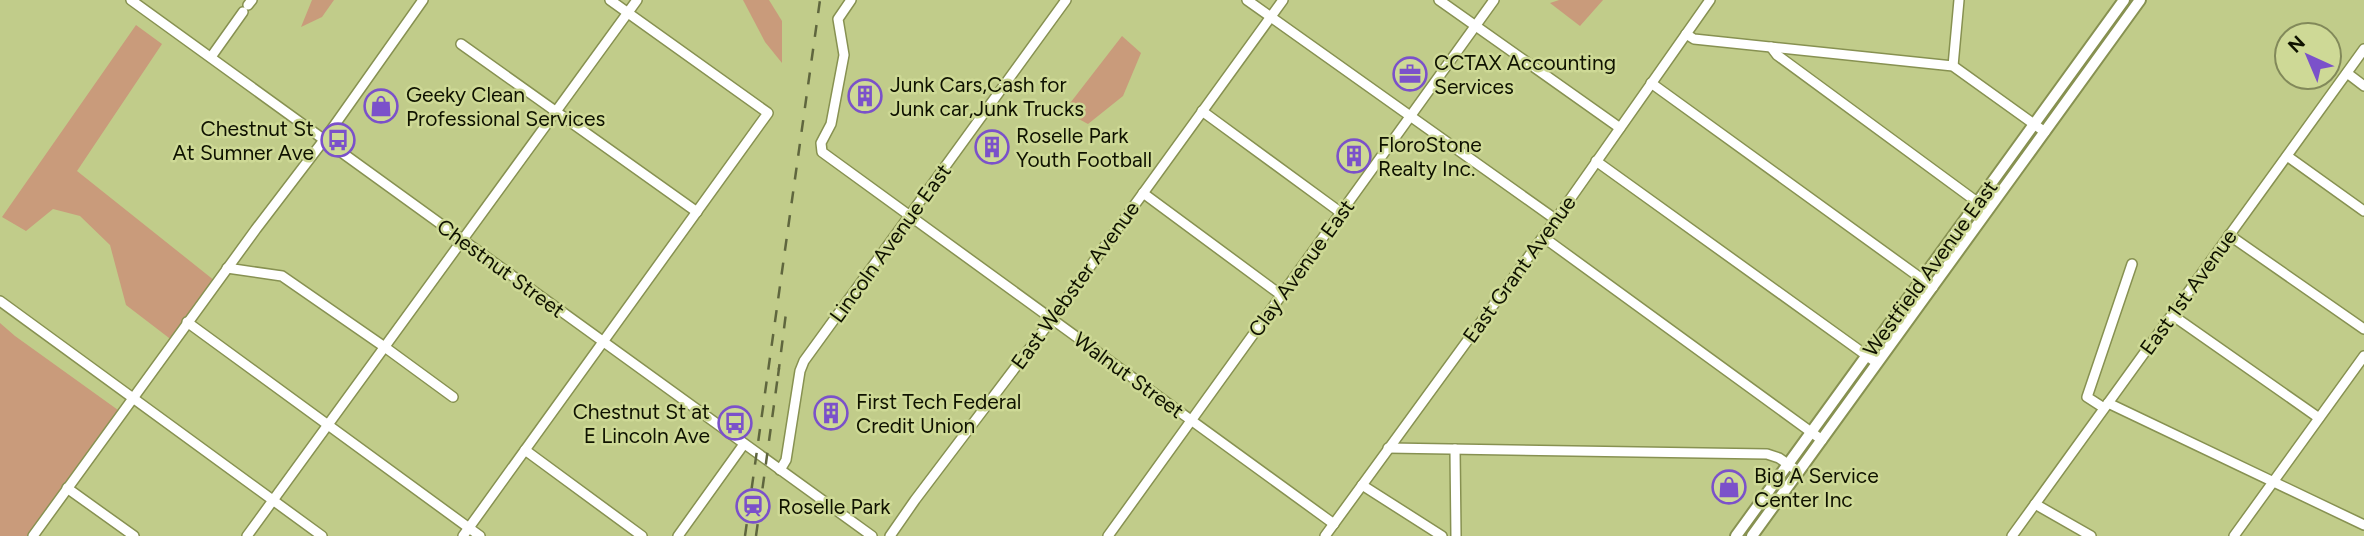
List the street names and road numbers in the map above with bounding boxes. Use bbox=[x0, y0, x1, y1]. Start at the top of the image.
street label: Lincoln Avenue East bbox=[824, 159, 956, 327]
street label: Westfield Avenue East bbox=[1858, 175, 2002, 361]
street label: East Grant Avenue bbox=[1457, 191, 1581, 347]
street label: Clay Avenue East bbox=[1243, 194, 1359, 342]
street label: East Webster Avenue bbox=[1006, 196, 1144, 374]
street label: Chestnut Street bbox=[432, 213, 570, 323]
street label: East 1st Avenue bbox=[2134, 225, 2242, 359]
street label: Walnut Street bbox=[1069, 327, 1189, 423]

